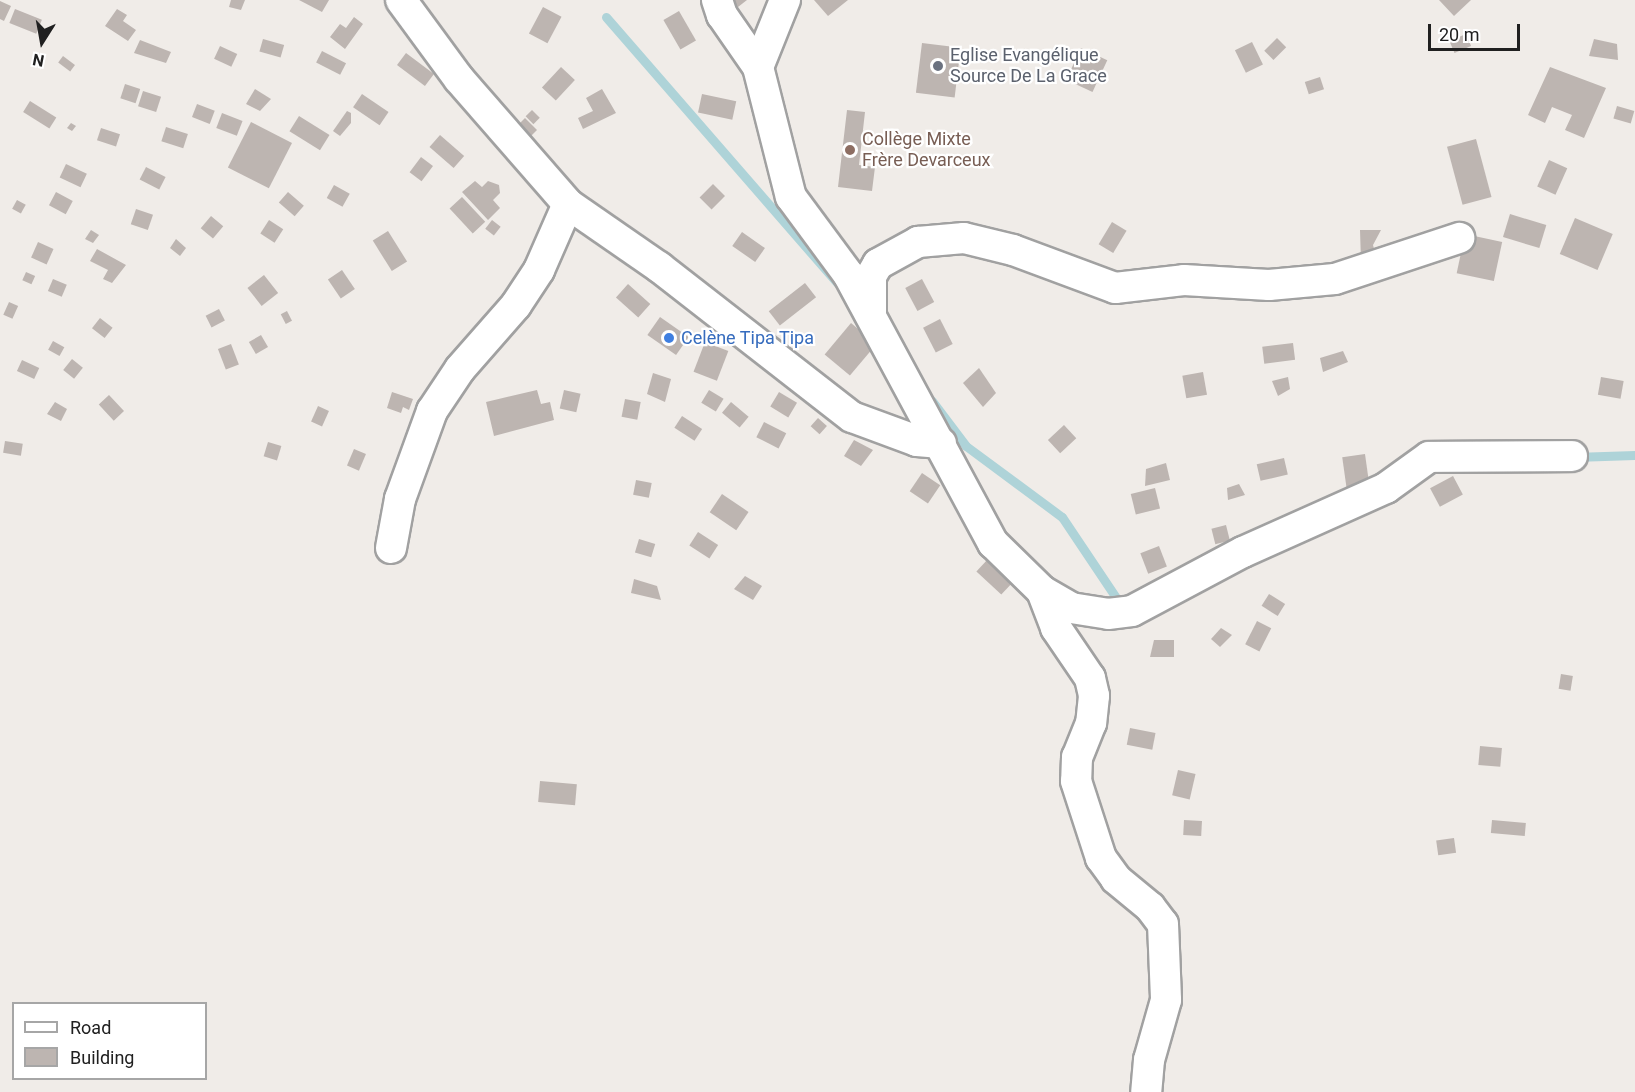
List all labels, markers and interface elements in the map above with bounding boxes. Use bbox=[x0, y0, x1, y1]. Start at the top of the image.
north arrow bbox=[12, 12, 72, 72]
scale bar bbox=[1431, 12, 1522, 50]
text: 20 m bbox=[1439, 24, 1479, 45]
place label: Eglise Evangélique Source De La Grace bbox=[950, 45, 1107, 88]
text: N bbox=[31, 50, 46, 71]
marker: Eglise Evangélique Source De La Grace bbox=[931, 59, 945, 73]
place label: Collège Mixte Frère Devarceux bbox=[862, 129, 991, 172]
marker: Collège Mixte Frère Devarceux bbox=[843, 143, 857, 157]
place label: Celène Tipa Tipa bbox=[681, 327, 815, 349]
marker: Celène Tipa Tipa bbox=[662, 331, 676, 345]
legend bbox=[12, 1002, 207, 1080]
text: Road bbox=[70, 1017, 111, 1038]
text: Building bbox=[70, 1047, 134, 1068]

